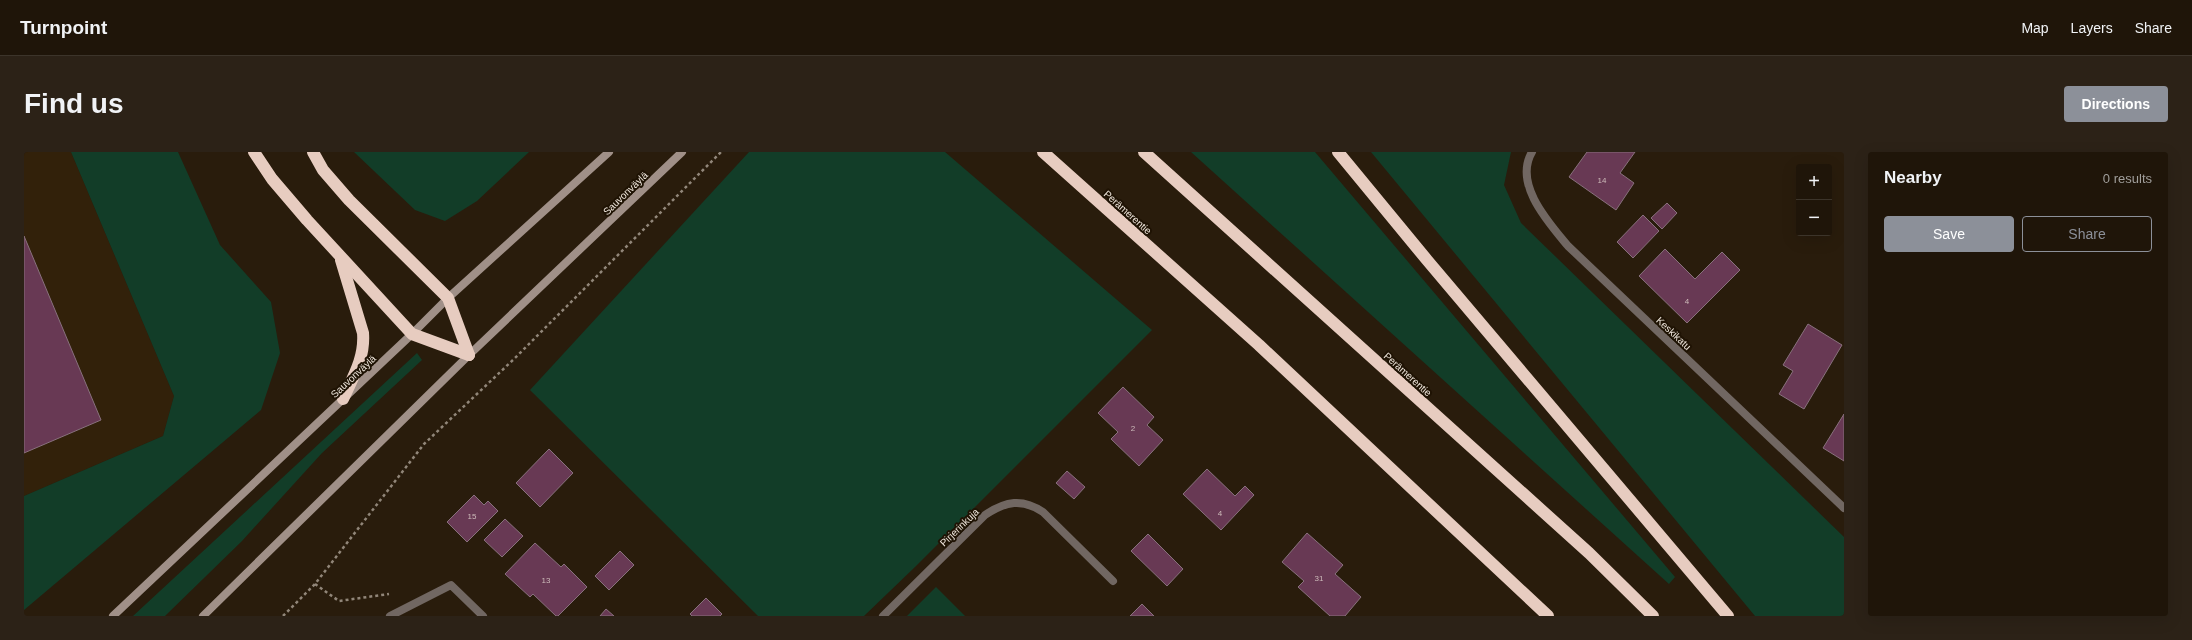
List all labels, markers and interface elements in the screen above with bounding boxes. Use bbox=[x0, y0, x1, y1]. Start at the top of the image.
text: Turnpoint bbox=[20, 17, 107, 38]
text: Map bbox=[2021, 20, 2049, 36]
text: Layers bbox=[2071, 20, 2113, 36]
text: Share bbox=[2135, 20, 2172, 36]
button: Directions bbox=[2064, 86, 2168, 122]
text: Find us bbox=[24, 88, 124, 119]
map controls bbox=[1796, 164, 1832, 236]
button: + bbox=[1796, 164, 1832, 200]
text: Nearby bbox=[1884, 168, 1942, 187]
street label: Sauvonväylä bbox=[601, 169, 650, 217]
text: 0 results bbox=[2103, 171, 2152, 186]
house number: 14 bbox=[1598, 176, 1607, 185]
street label: Perämerentie bbox=[1102, 188, 1154, 237]
button: − bbox=[1796, 200, 1832, 236]
button: Save bbox=[1884, 216, 2014, 252]
button: Share bbox=[2022, 216, 2152, 252]
house number: 4 bbox=[1685, 297, 1690, 306]
street label: Keskikatu bbox=[1654, 315, 1693, 352]
street label: Perämerentie bbox=[1382, 350, 1434, 399]
street label: Sauvonväylä bbox=[329, 353, 378, 400]
house number: 2 bbox=[1131, 424, 1136, 433]
street label: Pirjerinkuja bbox=[938, 506, 981, 548]
house number: 4 bbox=[1218, 509, 1223, 518]
house number: 15 bbox=[468, 512, 477, 521]
house number: 31 bbox=[1315, 574, 1324, 583]
house number: 13 bbox=[542, 576, 551, 585]

